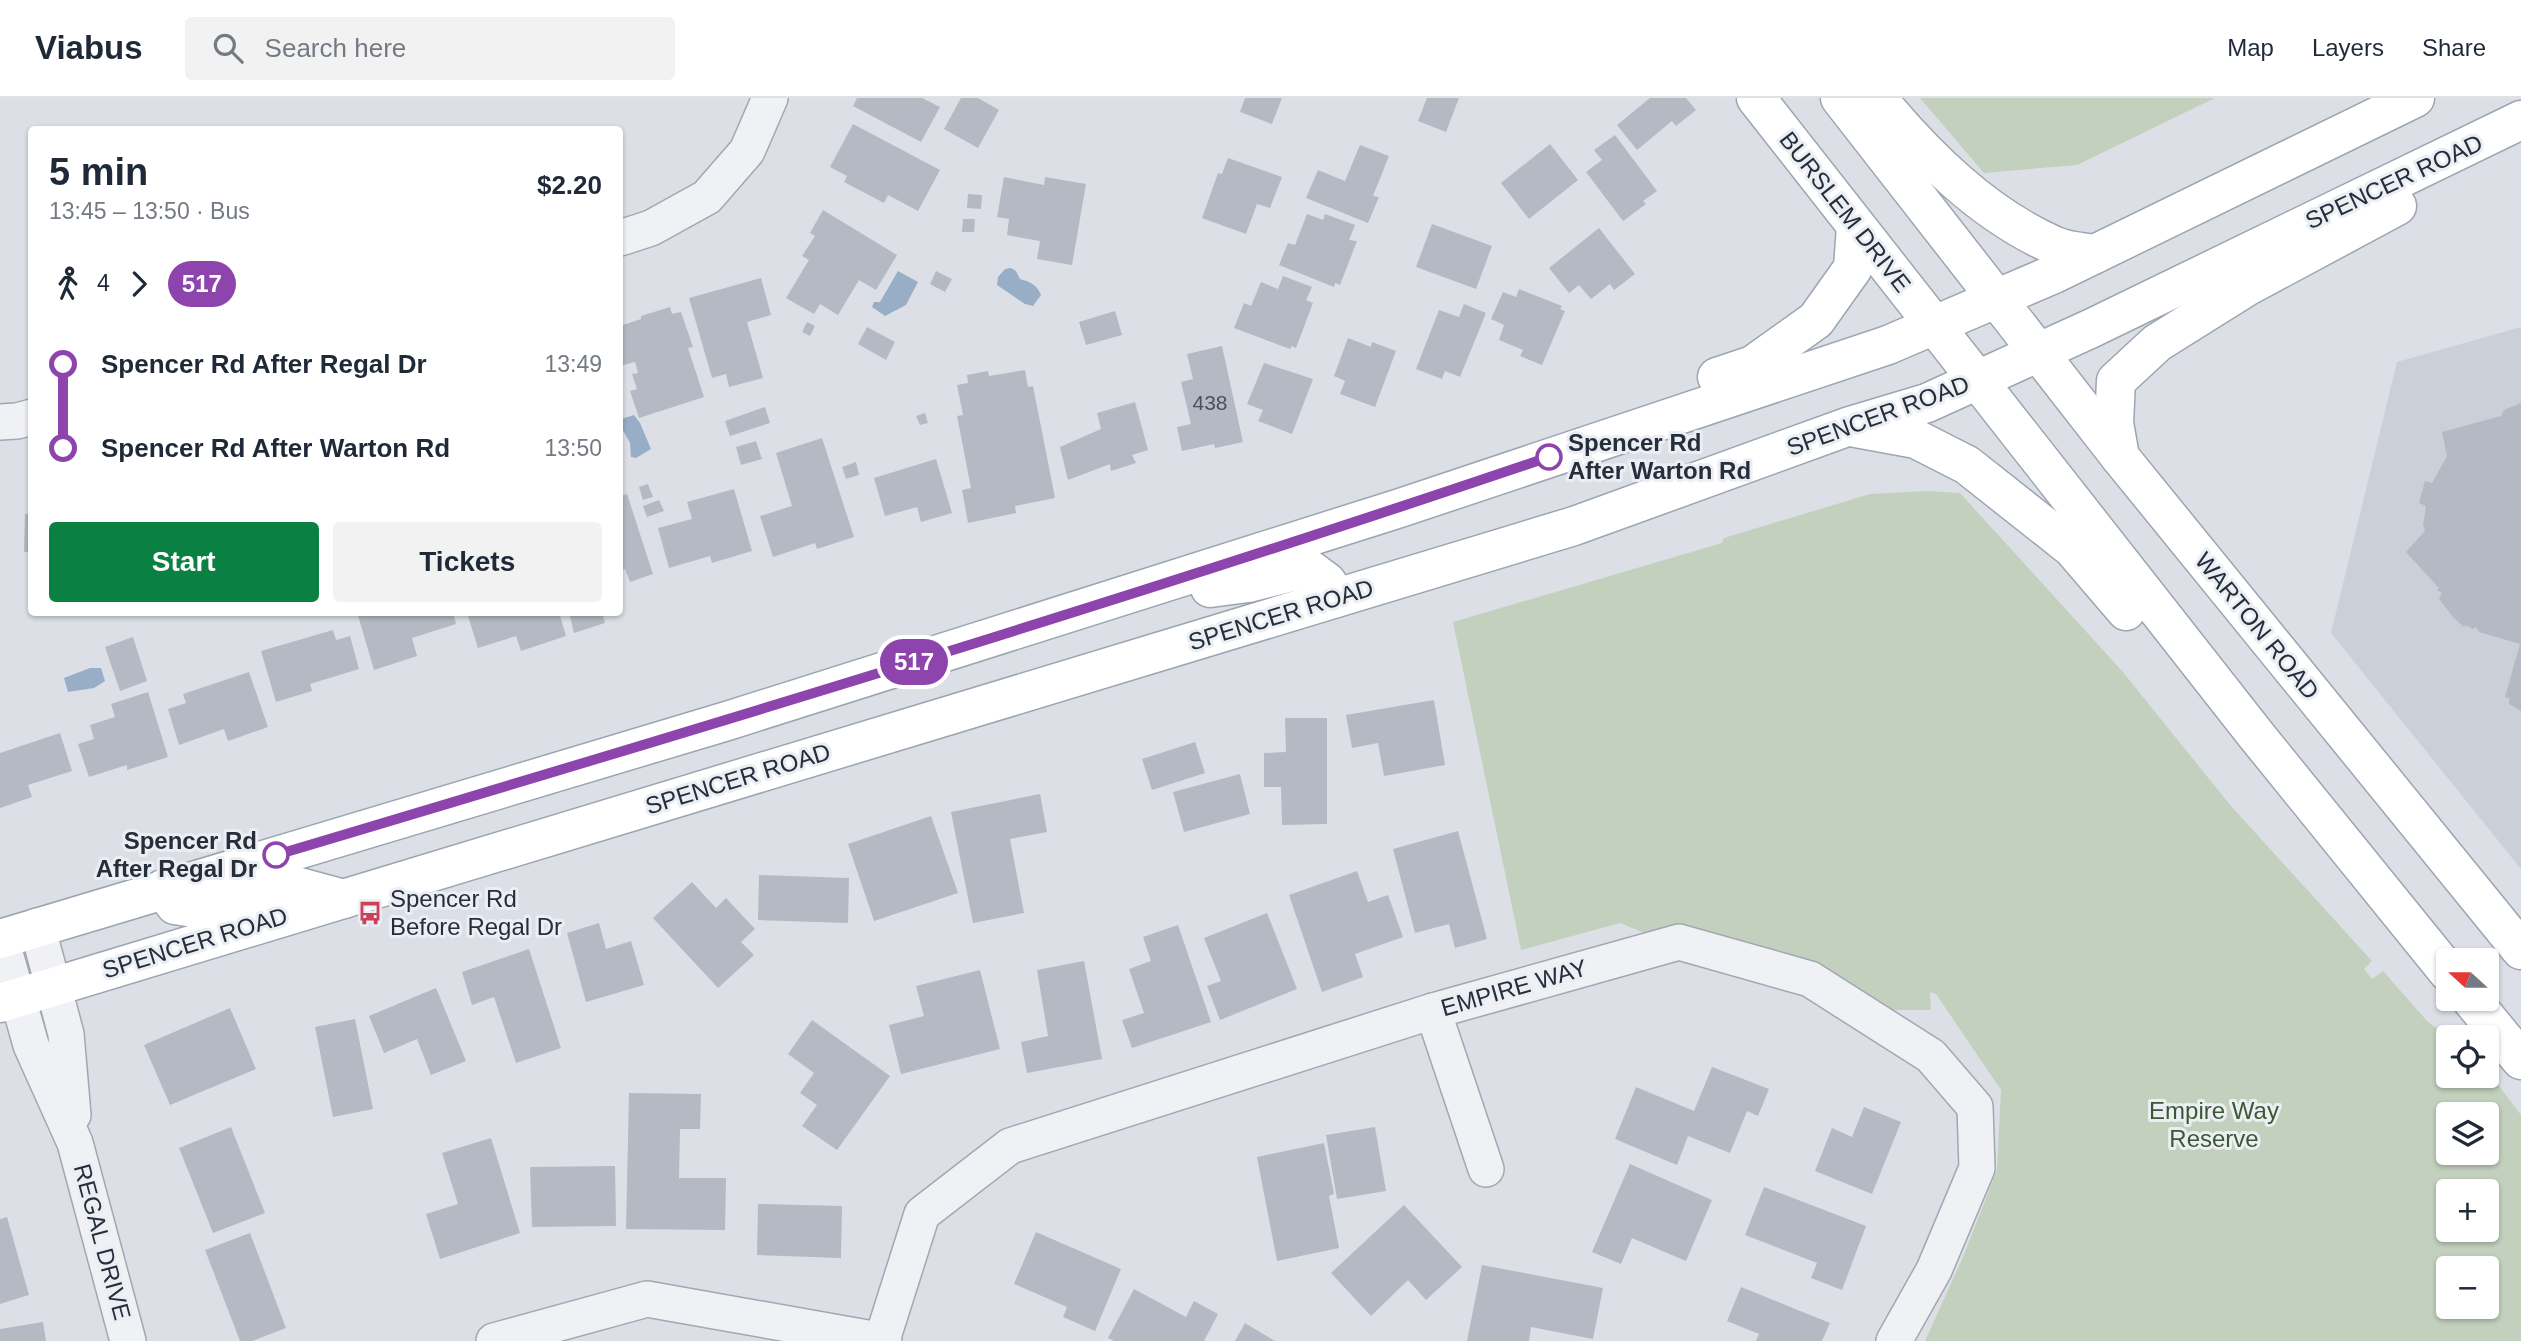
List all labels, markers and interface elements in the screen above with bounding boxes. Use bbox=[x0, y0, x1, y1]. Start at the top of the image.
search box bbox=[185, 17, 675, 80]
text: Viabus bbox=[35, 29, 143, 66]
icon: search bbox=[209, 29, 247, 67]
text: Search here bbox=[265, 33, 406, 63]
text: Map bbox=[2227, 34, 2274, 61]
text: Layers bbox=[2312, 34, 2384, 61]
text: Share bbox=[2422, 34, 2486, 61]
street label: BURSLEM DRIVE bbox=[1774, 126, 1916, 297]
street label: SPENCER ROAD bbox=[2301, 129, 2487, 234]
text: 5 min bbox=[49, 151, 148, 193]
text: $2.20 bbox=[537, 170, 602, 200]
text: 13:45 – 13:50 · Bus bbox=[49, 198, 250, 224]
icon: walk bbox=[49, 265, 87, 303]
icon: forward bbox=[120, 265, 158, 303]
text: 4 bbox=[97, 270, 110, 296]
text: 517 bbox=[182, 270, 222, 297]
text: Spencer Rd After Regal Dr bbox=[101, 349, 427, 379]
text: 13:49 bbox=[544, 351, 602, 377]
street label: SPENCER ROAD bbox=[1783, 370, 1973, 461]
house number: 438 bbox=[1192, 391, 1228, 414]
place label: Spencer Rd After Warton Rd bbox=[1568, 429, 1751, 484]
text: Spencer Rd After Warton Rd bbox=[101, 433, 450, 463]
text: 13:50 bbox=[544, 435, 602, 461]
marker: Spencer Rd After Warton Rd bbox=[1536, 444, 1562, 470]
button: Start bbox=[49, 522, 319, 602]
button: Tickets bbox=[333, 522, 602, 602]
street label: WARTON ROAD bbox=[2190, 547, 2325, 704]
street label: SPENCER ROAD bbox=[1185, 574, 1377, 656]
line badge: 517 bbox=[874, 639, 954, 685]
text: 517 bbox=[894, 648, 934, 675]
street label: SPENCER ROAD bbox=[642, 738, 834, 820]
place label: Spencer Rd After Regal Dr bbox=[96, 827, 257, 882]
marker: Spencer Rd After Regal Dr bbox=[263, 842, 289, 868]
place label: Spencer Rd Before Regal Dr bbox=[390, 885, 562, 940]
bus stop icon: Spencer Rd Before Regal Dr bbox=[356, 899, 384, 927]
street label: SPENCER ROAD bbox=[99, 902, 291, 984]
north arrow bbox=[2436, 948, 2499, 1012]
map controls bbox=[2436, 948, 2499, 1319]
street label: EMPIRE WAY bbox=[1438, 954, 1590, 1021]
button: locate bbox=[2436, 1025, 2499, 1088]
park label: Empire Way Reserve bbox=[2149, 1097, 2279, 1152]
button: layers bbox=[2436, 1102, 2499, 1165]
street label: REGAL DRIVE bbox=[69, 1161, 136, 1323]
button: + bbox=[2436, 1179, 2499, 1242]
button: − bbox=[2436, 1256, 2499, 1319]

